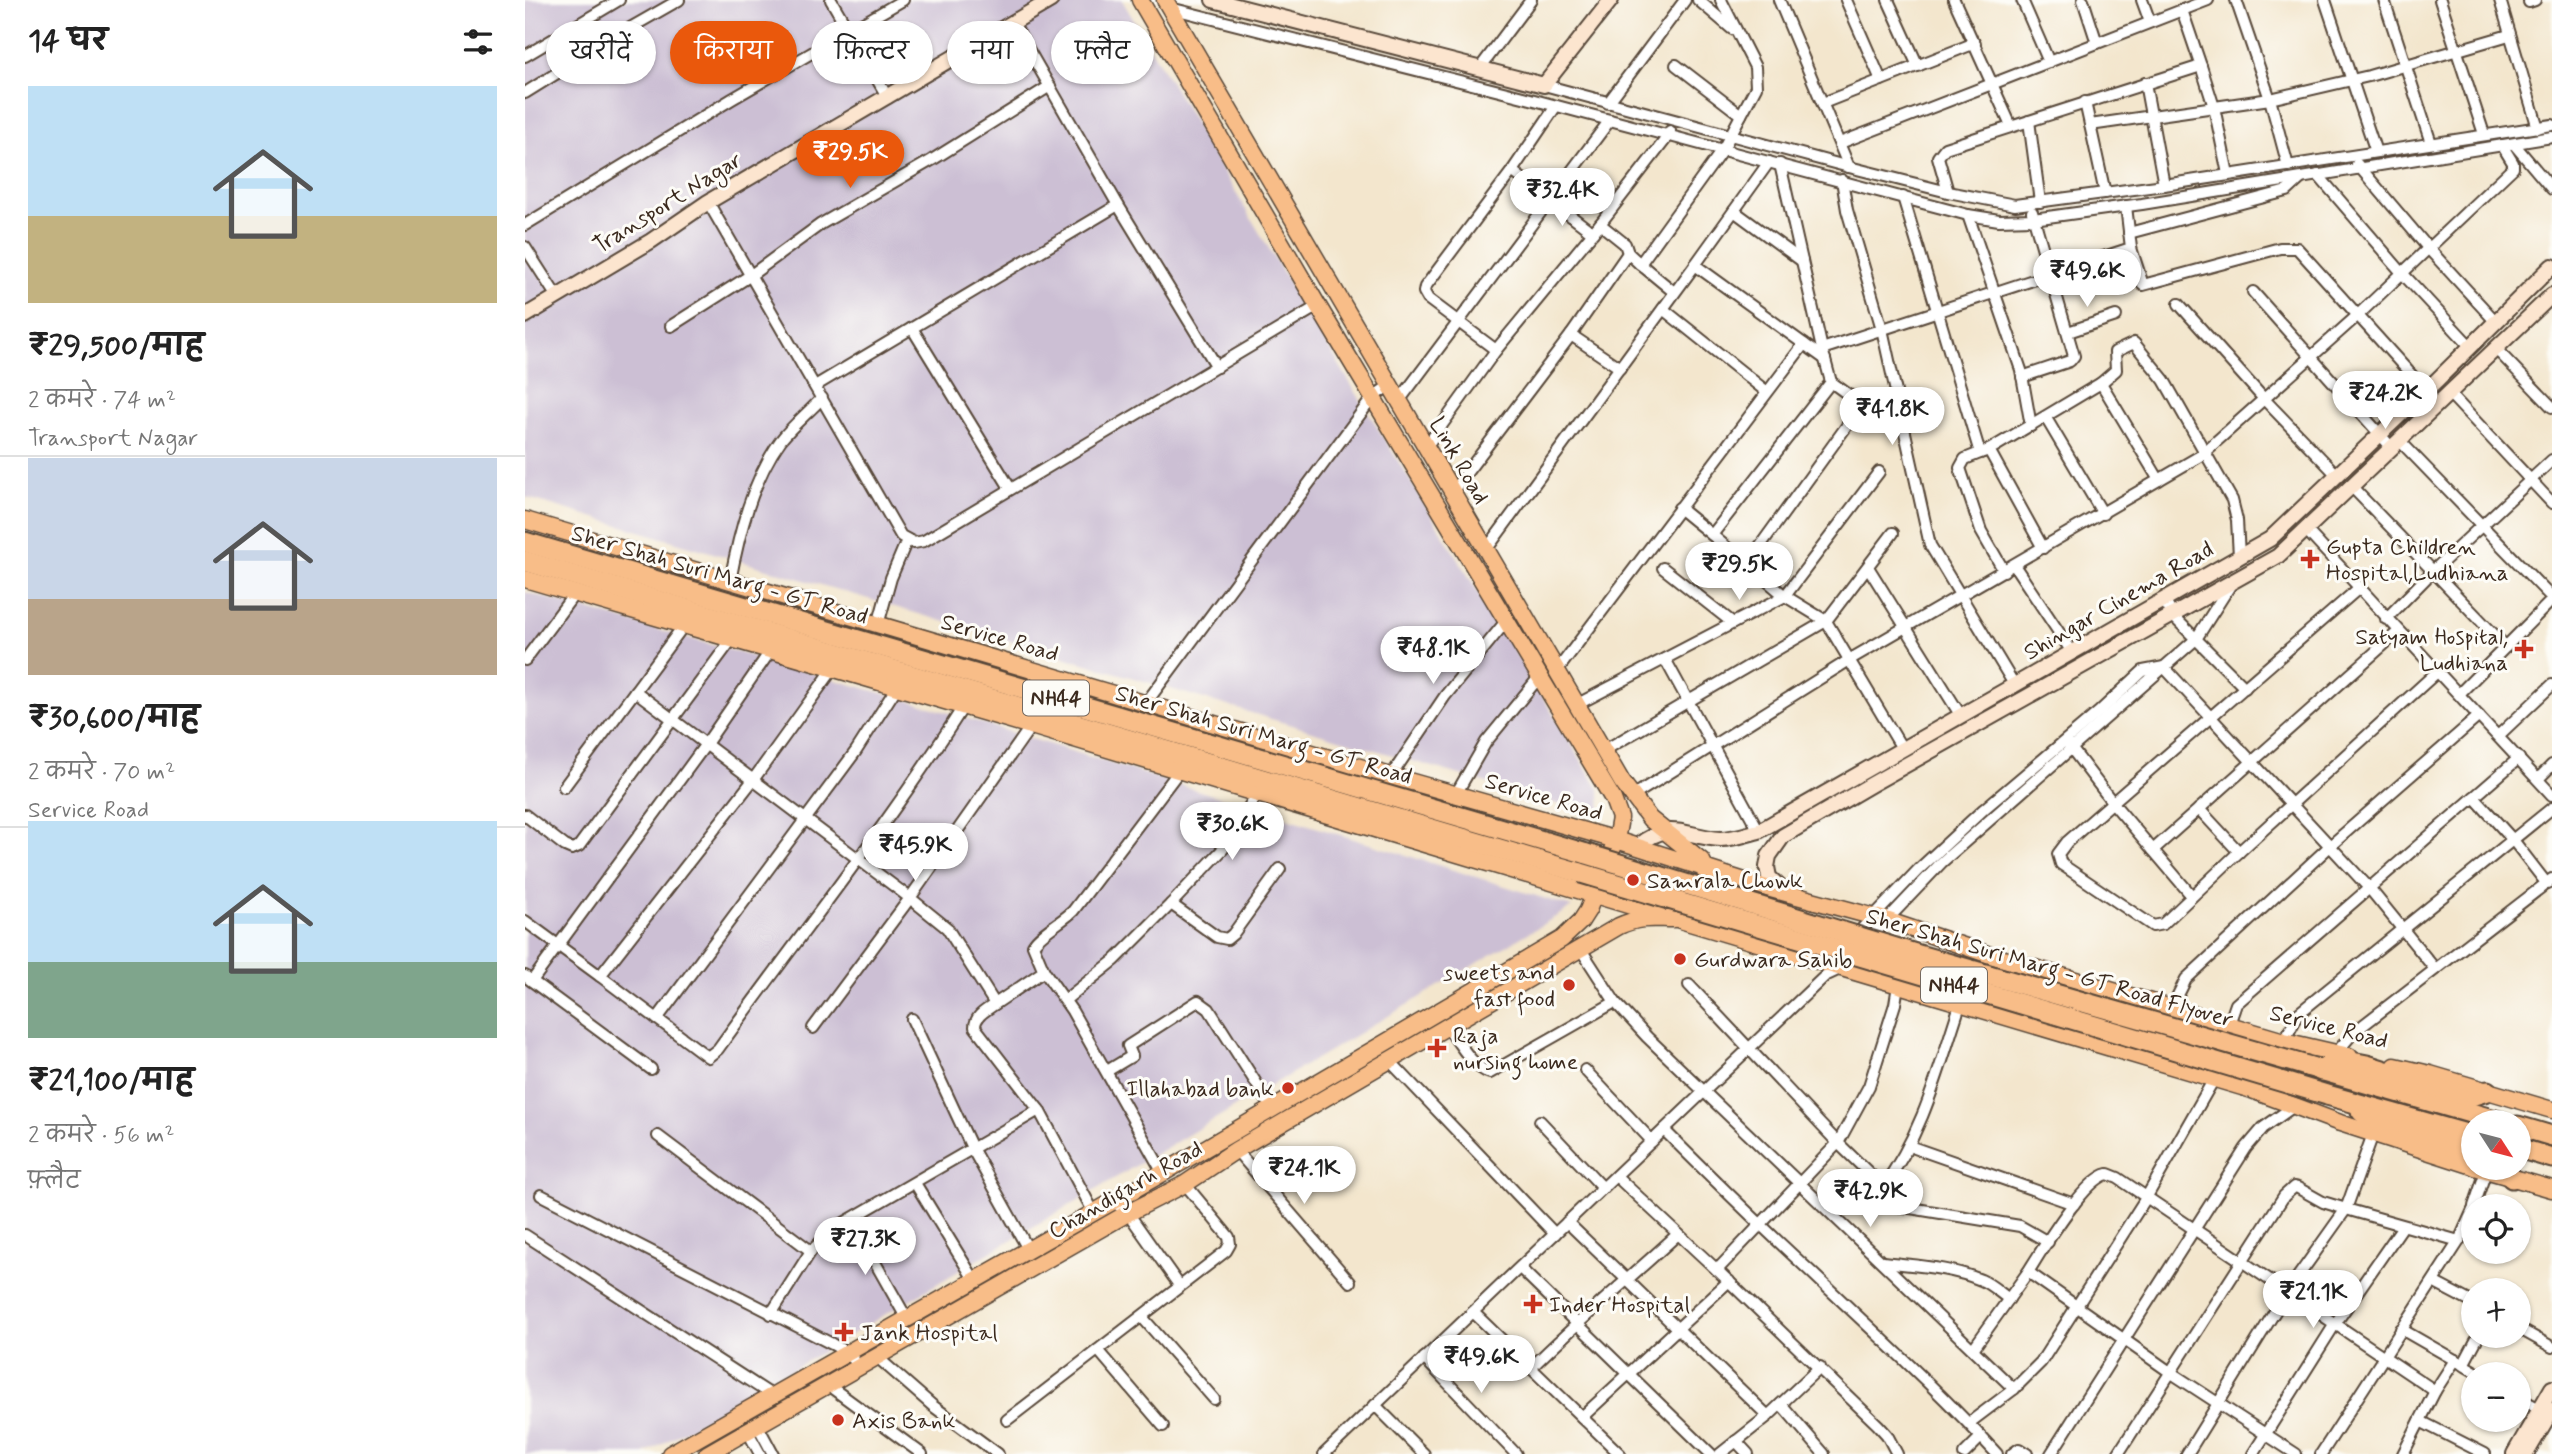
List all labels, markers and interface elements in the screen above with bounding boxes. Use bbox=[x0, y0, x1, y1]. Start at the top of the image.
chip: खरीदें bbox=[546, 21, 656, 84]
chip: किराया bbox=[670, 21, 797, 84]
chip: फ़िल्टर bbox=[811, 21, 933, 84]
chip: नया bbox=[947, 21, 1037, 84]
chip: फ़्लैट bbox=[1051, 21, 1154, 84]
text: 14 घर bbox=[28, 22, 108, 61]
icon: filters bbox=[459, 23, 497, 61]
pin: ₹29.5K bbox=[793, 130, 907, 190]
icon: home bbox=[200, 131, 326, 257]
text: ₹29.5K bbox=[812, 138, 888, 168]
street label: Transport Nagar bbox=[588, 146, 749, 263]
pin: ₹32.4K bbox=[1505, 168, 1619, 228]
text: ₹32.4K bbox=[1526, 176, 1598, 206]
pin: ₹49.6K bbox=[2030, 250, 2144, 309]
text: ₹49.6K bbox=[2049, 257, 2125, 287]
text: ₹29,500/माह bbox=[28, 327, 204, 366]
pin: ₹24.2K bbox=[2328, 372, 2442, 431]
text: ₹24.2K bbox=[2348, 379, 2422, 409]
text: 2 कमरे · 74 m² bbox=[28, 386, 176, 416]
pin: ₹41.8K bbox=[1835, 388, 1949, 447]
text: ₹41.8K bbox=[1855, 395, 1929, 425]
street label: Link Road bbox=[1421, 412, 1495, 510]
text: Transport Nagar bbox=[28, 424, 198, 454]
icon: home bbox=[200, 503, 326, 629]
street label: Sher Shah Suri Marg - GT Road bbox=[567, 519, 871, 635]
place label: Gupta Children Hospital,Ludhiana bbox=[2326, 533, 2509, 589]
street label: Shingar Cinema Road bbox=[2019, 535, 2219, 668]
pin: ₹29.5K bbox=[1682, 542, 1796, 602]
marker: Gupta Children Hospital,Ludhiana bbox=[2300, 549, 2320, 569]
text: ₹29.5K bbox=[1701, 550, 1777, 580]
street label: Service Road bbox=[937, 608, 1062, 670]
place label: Satyam Hospital, Ludhiana bbox=[2355, 623, 2508, 679]
pin: ₹48.1K bbox=[1376, 626, 1490, 686]
text: ₹48.1K bbox=[1396, 634, 1470, 664]
marker: Satyam Hospital, Ludhiana bbox=[2514, 639, 2534, 659]
street label: Sher Shah Suri Marg - GT Road bbox=[1111, 679, 1415, 795]
road number: NH44 bbox=[1023, 680, 1089, 716]
text: ₹30,600/माह bbox=[28, 699, 200, 738]
text: 2 कमरे · 70 m² bbox=[28, 758, 175, 788]
street label: Service Road bbox=[1481, 767, 1606, 829]
text: Service Road bbox=[28, 796, 149, 826]
pin: ₹30.6K bbox=[1175, 802, 1289, 862]
text: ₹30.6K bbox=[1196, 810, 1268, 840]
pin: ₹45.9K bbox=[858, 824, 972, 883]
text: ₹45.9K bbox=[878, 831, 952, 861]
icon: home bbox=[200, 866, 326, 992]
place label: Samrala Chowk bbox=[1647, 867, 1803, 897]
marker: Samrala Chowk bbox=[1625, 872, 1641, 888]
street label: Sher Shah Suri Marg - GT Road Flyover bbox=[1862, 902, 2237, 1038]
place label: Gurdwara Sahib bbox=[1694, 946, 1852, 976]
marker: Gurdwara Sahib bbox=[1672, 951, 1688, 967]
place label: sweets and fast food bbox=[1443, 959, 1555, 1016]
road number: NH44 bbox=[1921, 968, 1987, 1002]
marker: sweets and fast food bbox=[1561, 977, 1577, 993]
street label: Service Road bbox=[2266, 999, 2391, 1057]
place label: Raja nursing home bbox=[1453, 1022, 1578, 1080]
marker: Raja nursing home bbox=[1427, 1038, 1447, 1058]
text: ₹21,100/माह bbox=[28, 1062, 194, 1101]
place label: Illahabad bank bbox=[1126, 1075, 1274, 1105]
marker: Illahabad bank bbox=[1280, 1080, 1296, 1096]
north arrow bbox=[2461, 1110, 2531, 1180]
map controls bbox=[2461, 1110, 2531, 1432]
text: 2 कमरे · 56 m² bbox=[28, 1121, 175, 1151]
street label: Chandigarh Road bbox=[1044, 1134, 1209, 1249]
pin: ₹24.1K bbox=[1247, 1146, 1361, 1206]
text: ₹24.1K bbox=[1268, 1154, 1340, 1184]
text: फ़्लैट bbox=[28, 1167, 80, 1197]
pin: ₹42.9K bbox=[1813, 1170, 1927, 1229]
text: ₹42.9K bbox=[1833, 1177, 1907, 1207]
button: locate bbox=[2461, 1194, 2531, 1264]
pin: ₹27.3K bbox=[808, 1218, 922, 1277]
text: ₹27.3K bbox=[830, 1225, 900, 1255]
pin: ₹21.1K bbox=[2256, 1270, 2370, 1330]
text: ₹21.1K bbox=[2279, 1278, 2347, 1308]
button: + bbox=[2461, 1278, 2531, 1348]
place label: Inder Hospital bbox=[1549, 1291, 1690, 1321]
marker: Inder Hospital bbox=[1523, 1294, 1543, 1314]
place label: Jank Hospital bbox=[860, 1319, 998, 1349]
marker: Jank Hospital bbox=[834, 1322, 854, 1342]
pin: ₹49.6K bbox=[1424, 1336, 1538, 1395]
text: ₹49.6K bbox=[1443, 1343, 1519, 1373]
button: − bbox=[2461, 1362, 2531, 1432]
place label: Axis Bank bbox=[852, 1407, 956, 1437]
marker: Axis Bank bbox=[830, 1412, 846, 1428]

